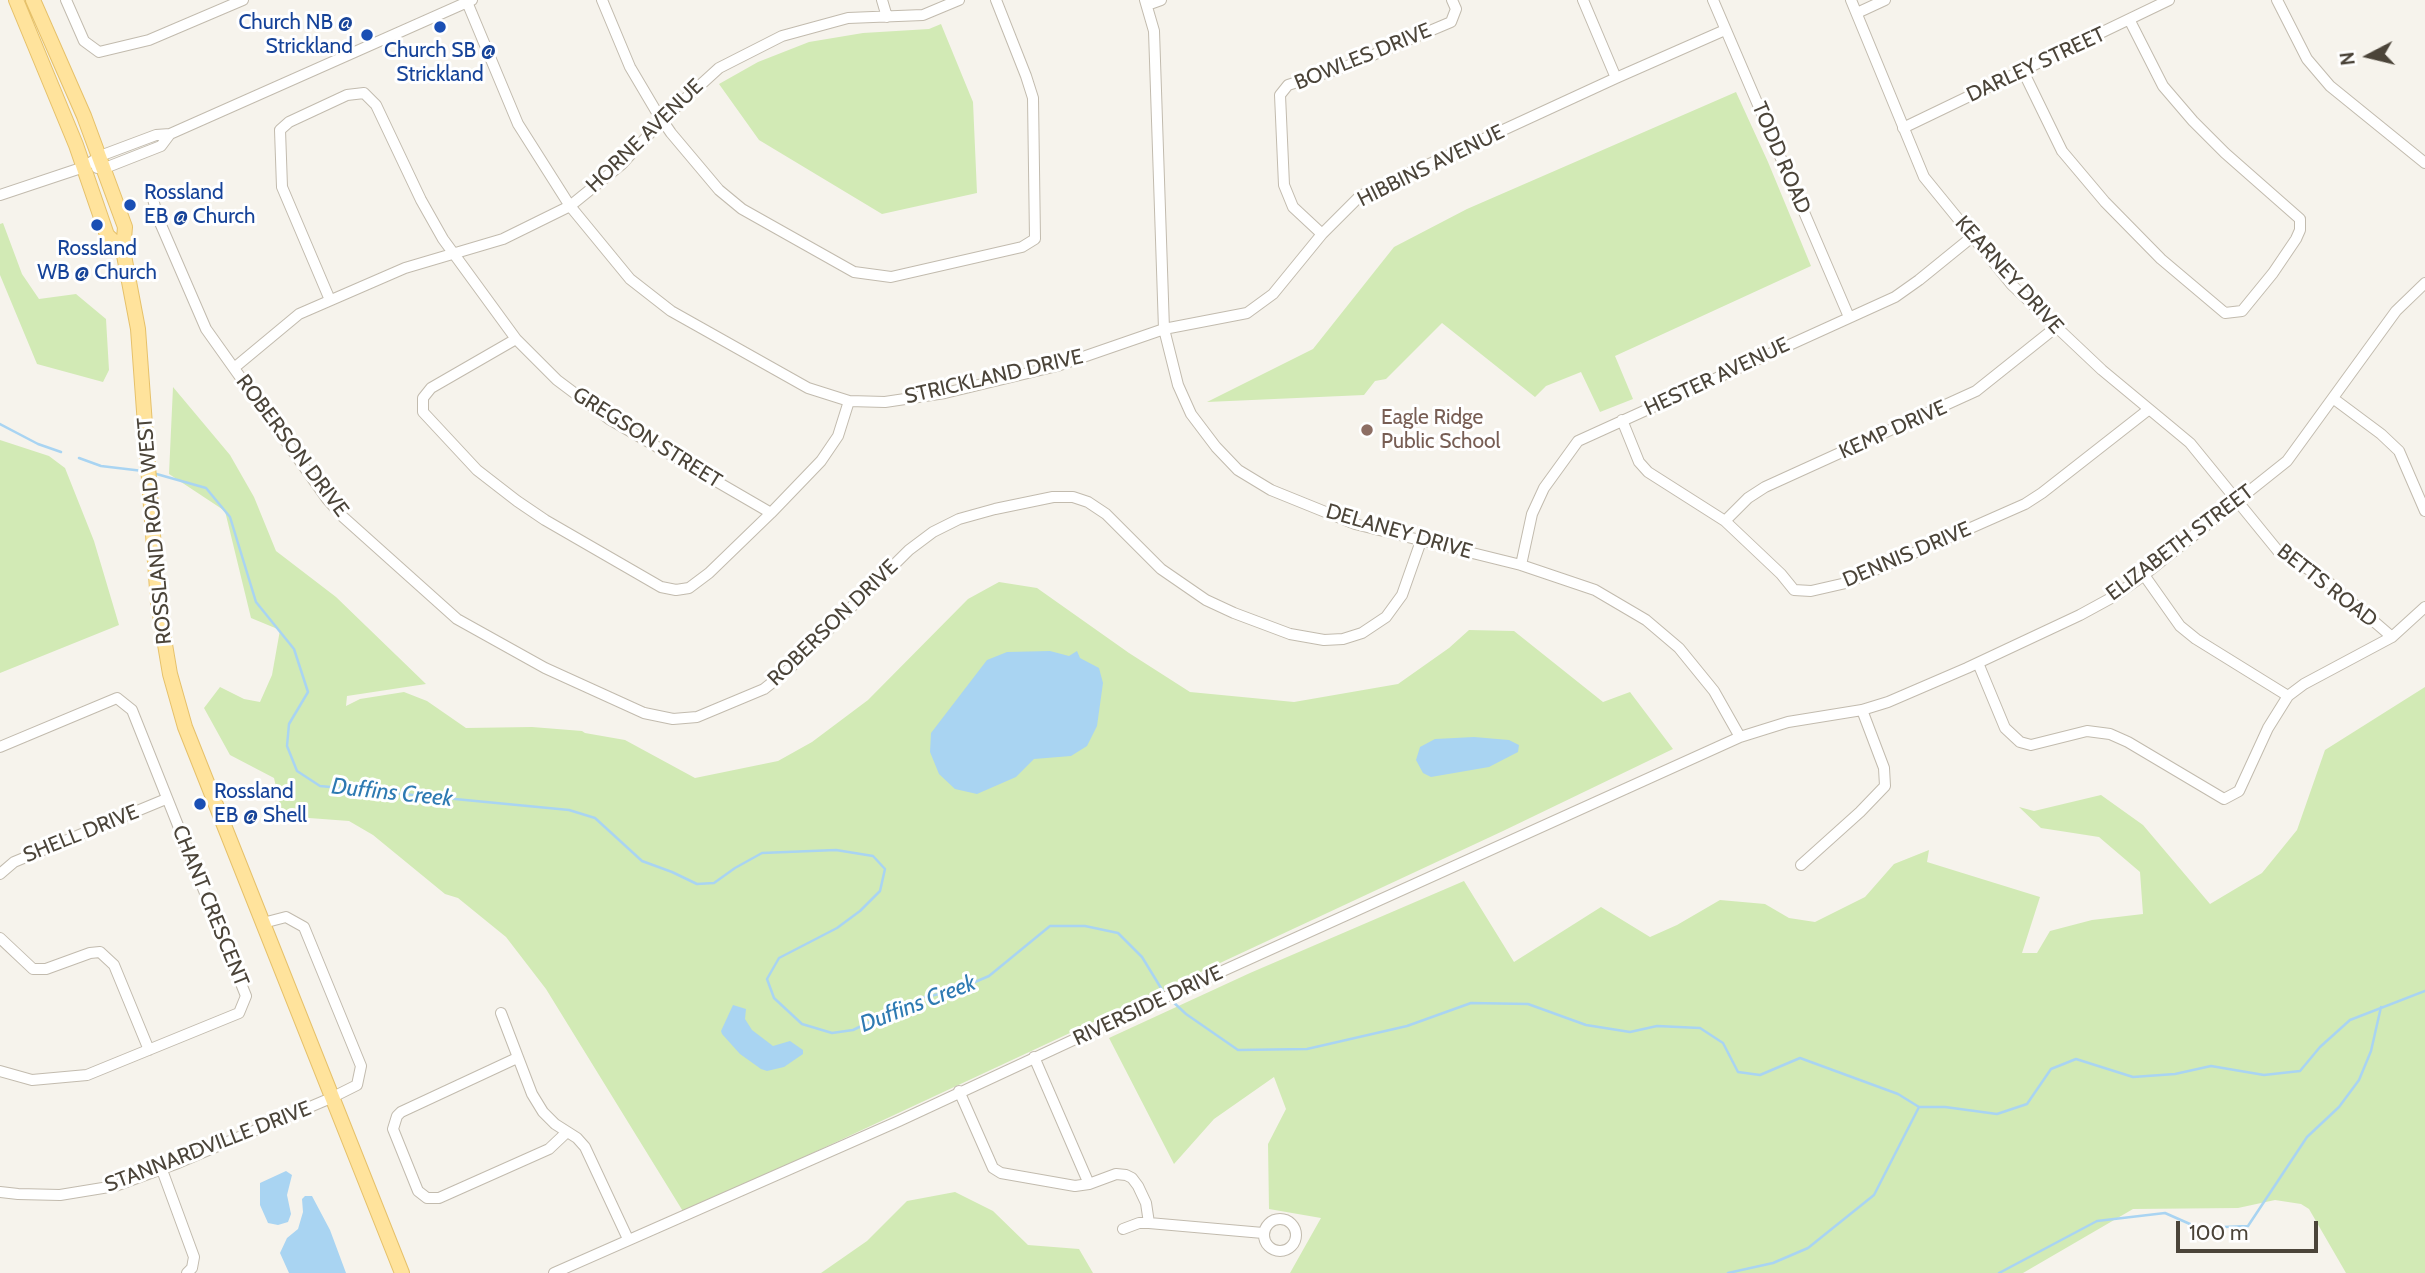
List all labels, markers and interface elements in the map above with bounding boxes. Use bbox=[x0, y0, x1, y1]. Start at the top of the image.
place label: Church NB @ Strickland bbox=[238, 10, 353, 60]
street label: BOWLES DRIVE bbox=[1291, 18, 1435, 96]
marker: Church SB @ Strickland bbox=[432, 19, 448, 35]
north arrow bbox=[2334, 21, 2404, 91]
street label: DARLEY STREET bbox=[1963, 22, 2109, 108]
marker: Church NB @ Strickland bbox=[359, 27, 375, 43]
place label: Church SB @ Strickland bbox=[384, 38, 496, 88]
text: N bbox=[2335, 51, 2360, 67]
street label: HORNE AVENUE bbox=[581, 74, 709, 198]
street label: TODD ROAD bbox=[1746, 98, 1816, 218]
street label: HIBBINS AVENUE bbox=[1353, 120, 1509, 212]
place label: Rossland EB @ Church bbox=[144, 180, 255, 230]
marker: Rossland EB @ Church bbox=[122, 197, 138, 213]
street label: KEARNEY DRIVE bbox=[1949, 211, 2069, 339]
marker: Rossland WB @ Church bbox=[89, 217, 105, 233]
place label: Rossland WB @ Church bbox=[37, 236, 157, 286]
street label: HESTER AVENUE bbox=[1641, 332, 1793, 422]
street label: STRICKLAND DRIVE bbox=[902, 344, 1086, 410]
street label: ROBERSON DRIVE bbox=[230, 370, 354, 522]
street label: GREGSON STREET bbox=[568, 382, 726, 494]
street label: KEMP DRIVE bbox=[1835, 395, 1951, 465]
place label: Eagle Ridge Public School bbox=[1381, 405, 1500, 455]
street label: ROSSLAND ROAD WEST bbox=[133, 416, 177, 646]
marker: Eagle Ridge Public School bbox=[1359, 422, 1375, 438]
street label: ELIZABETH STREET bbox=[2102, 480, 2258, 606]
street label: DELANEY DRIVE bbox=[1323, 499, 1475, 565]
street label: DENNIS DRIVE bbox=[1839, 517, 1975, 593]
street label: BETTS ROAD bbox=[2272, 539, 2382, 633]
street label: ROBERSON DRIVE bbox=[763, 554, 903, 692]
water label: Duffins Creek bbox=[330, 773, 454, 813]
place label: Rossland EB @ Shell bbox=[214, 779, 307, 829]
marker: Rossland EB @ Shell bbox=[192, 796, 208, 812]
street label: SHELL DRIVE bbox=[20, 799, 142, 869]
street label: CHANT CRESCENT bbox=[166, 822, 254, 990]
street label: RIVERSIDE DRIVE bbox=[1069, 960, 1227, 1052]
water label: Duffins Creek bbox=[856, 969, 980, 1039]
street label: STANNARDVILLE DRIVE bbox=[101, 1096, 315, 1198]
scale bar bbox=[2180, 1206, 2322, 1250]
text: 100 m bbox=[2189, 1220, 2248, 1245]

